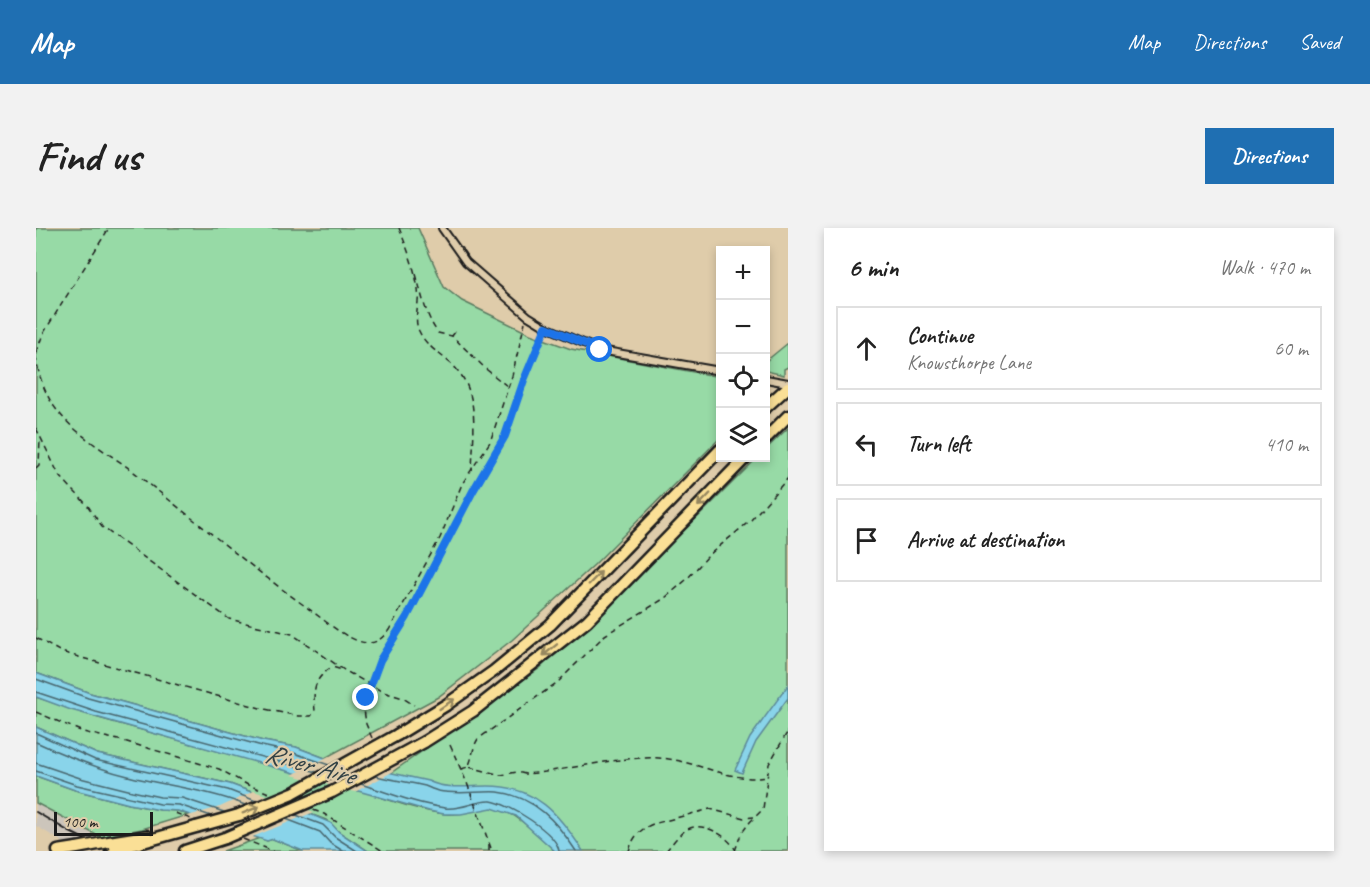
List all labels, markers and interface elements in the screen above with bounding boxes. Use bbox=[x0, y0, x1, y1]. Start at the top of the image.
text: Map bbox=[30, 25, 73, 60]
text: Map bbox=[1128, 29, 1160, 55]
text: Directions bbox=[1193, 29, 1266, 55]
text: Saved bbox=[1299, 29, 1340, 55]
button: Directions bbox=[1205, 128, 1334, 184]
text: Find us bbox=[36, 130, 141, 183]
map controls bbox=[716, 246, 770, 462]
button: + bbox=[716, 246, 770, 300]
text: 6 min bbox=[848, 251, 898, 284]
text: Walk · 470 m bbox=[1220, 255, 1310, 280]
button: − bbox=[716, 300, 770, 354]
text: Continue bbox=[907, 322, 973, 350]
icon: ahead bbox=[850, 332, 883, 365]
route start bbox=[586, 336, 612, 362]
text: 60 m bbox=[1274, 336, 1308, 361]
text: Knowsthorpe Lane bbox=[907, 350, 1031, 375]
button: locate bbox=[716, 354, 770, 408]
button: layers bbox=[716, 408, 770, 462]
icon: left bbox=[850, 428, 883, 461]
text: Turn left bbox=[907, 430, 971, 458]
text: 410 m bbox=[1265, 432, 1308, 457]
one-way arrow bbox=[697, 492, 712, 507]
icon: arrive bbox=[850, 524, 883, 557]
text: Arrive at destination bbox=[907, 526, 1064, 554]
one-way arrow bbox=[588, 570, 603, 585]
one-way arrow bbox=[542, 644, 558, 657]
route end bbox=[352, 684, 378, 710]
one-way arrow bbox=[438, 698, 455, 710]
water label: River Aire bbox=[262, 736, 362, 793]
one-way arrow bbox=[242, 804, 260, 815]
scale bar bbox=[54, 809, 153, 836]
text: 100 m bbox=[63, 812, 97, 832]

